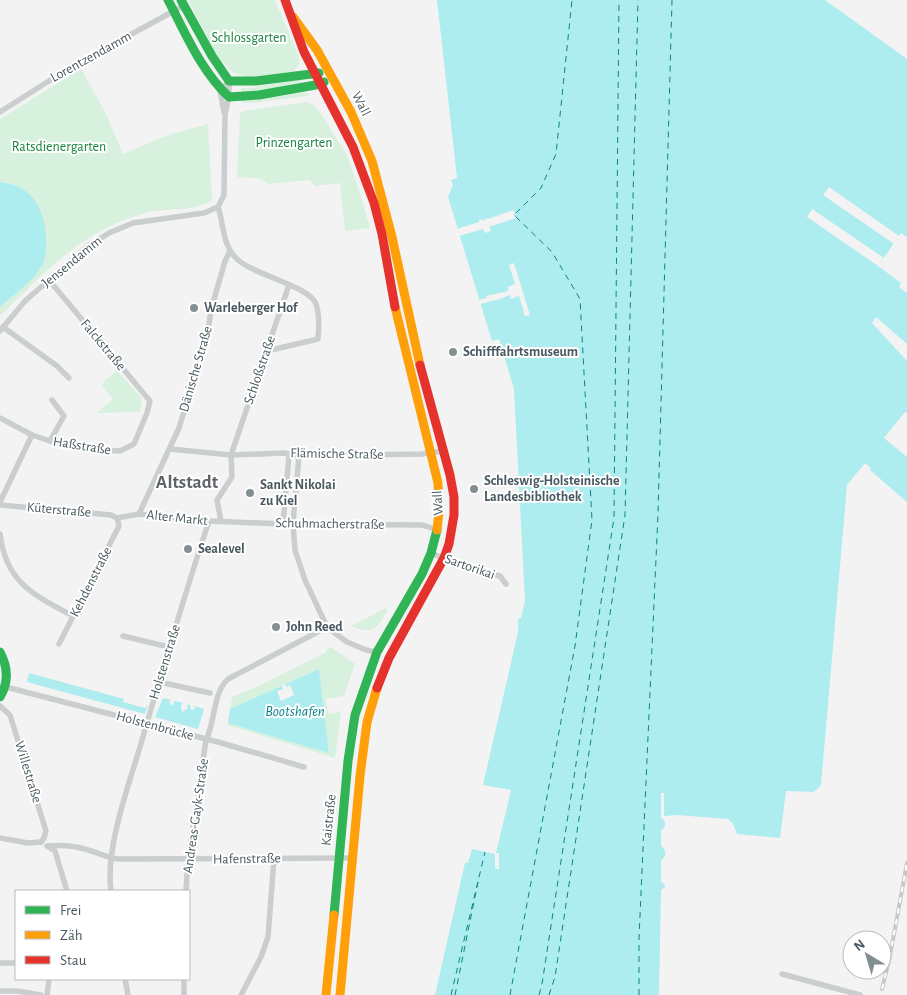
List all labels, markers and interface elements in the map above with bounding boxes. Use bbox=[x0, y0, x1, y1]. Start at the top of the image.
street label: Lorentzendamm bbox=[48, 29, 134, 85]
park label: Schlossgarten bbox=[211, 31, 287, 45]
street label: Wall bbox=[349, 90, 373, 118]
park label: Prinzengarten bbox=[256, 136, 332, 150]
park label: Ratsdienergarten bbox=[12, 140, 106, 154]
street label: Jensendamm bbox=[39, 234, 105, 290]
place label: Warleberger Hof bbox=[204, 301, 299, 315]
marker: Warleberger Hof bbox=[188, 302, 200, 314]
street label: Falckstraße bbox=[78, 317, 128, 373]
street label: Dänische Straße bbox=[177, 324, 215, 414]
street label: Schloßstraße bbox=[242, 334, 278, 406]
place label: Schifffahrtsmuseum bbox=[463, 345, 578, 359]
marker: Schifffahrtsmuseum bbox=[447, 346, 459, 358]
street label: Haßstraße bbox=[52, 435, 112, 457]
street label: Flämische Straße bbox=[290, 446, 384, 462]
district label: Altstadt bbox=[156, 473, 219, 492]
place label: Schleswig-Holsteinische Landesbibliothek bbox=[484, 474, 620, 504]
place label: Sankt Nikolai zu Kiel bbox=[260, 478, 336, 508]
marker: Schleswig-Holsteinische Landesbibliothek bbox=[468, 483, 480, 495]
marker: Sankt Nikolai zu Kiel bbox=[244, 487, 256, 499]
street label: Wall bbox=[430, 490, 446, 516]
street label: Küterstraße bbox=[26, 500, 92, 520]
street label: Alter Markt bbox=[146, 508, 209, 528]
street label: Schuhmacherstraße bbox=[275, 516, 385, 532]
place label: Sealevel bbox=[198, 542, 245, 556]
marker: Sealevel bbox=[182, 543, 194, 555]
street label: Kehdenstraße bbox=[67, 545, 115, 619]
street label: Sartorikai bbox=[443, 552, 497, 582]
place label: John Reed bbox=[286, 620, 343, 634]
marker: John Reed bbox=[270, 621, 282, 633]
street label: Holstenstraße bbox=[147, 623, 183, 701]
water label: Bootshafen bbox=[265, 704, 325, 719]
street label: Holstenbrücke bbox=[115, 709, 195, 743]
street label: Willestraße bbox=[12, 739, 44, 805]
street label: Andreas-Gayk-Straße bbox=[181, 757, 211, 875]
street label: Kaistraße bbox=[319, 793, 339, 847]
street label: Hafenstraße bbox=[213, 851, 281, 867]
legend bbox=[15, 890, 190, 980]
text: Frei bbox=[60, 903, 81, 918]
text: Zäh bbox=[60, 928, 83, 943]
north arrow bbox=[842, 930, 892, 980]
text: N bbox=[851, 937, 868, 954]
text: Stau bbox=[60, 953, 87, 968]

